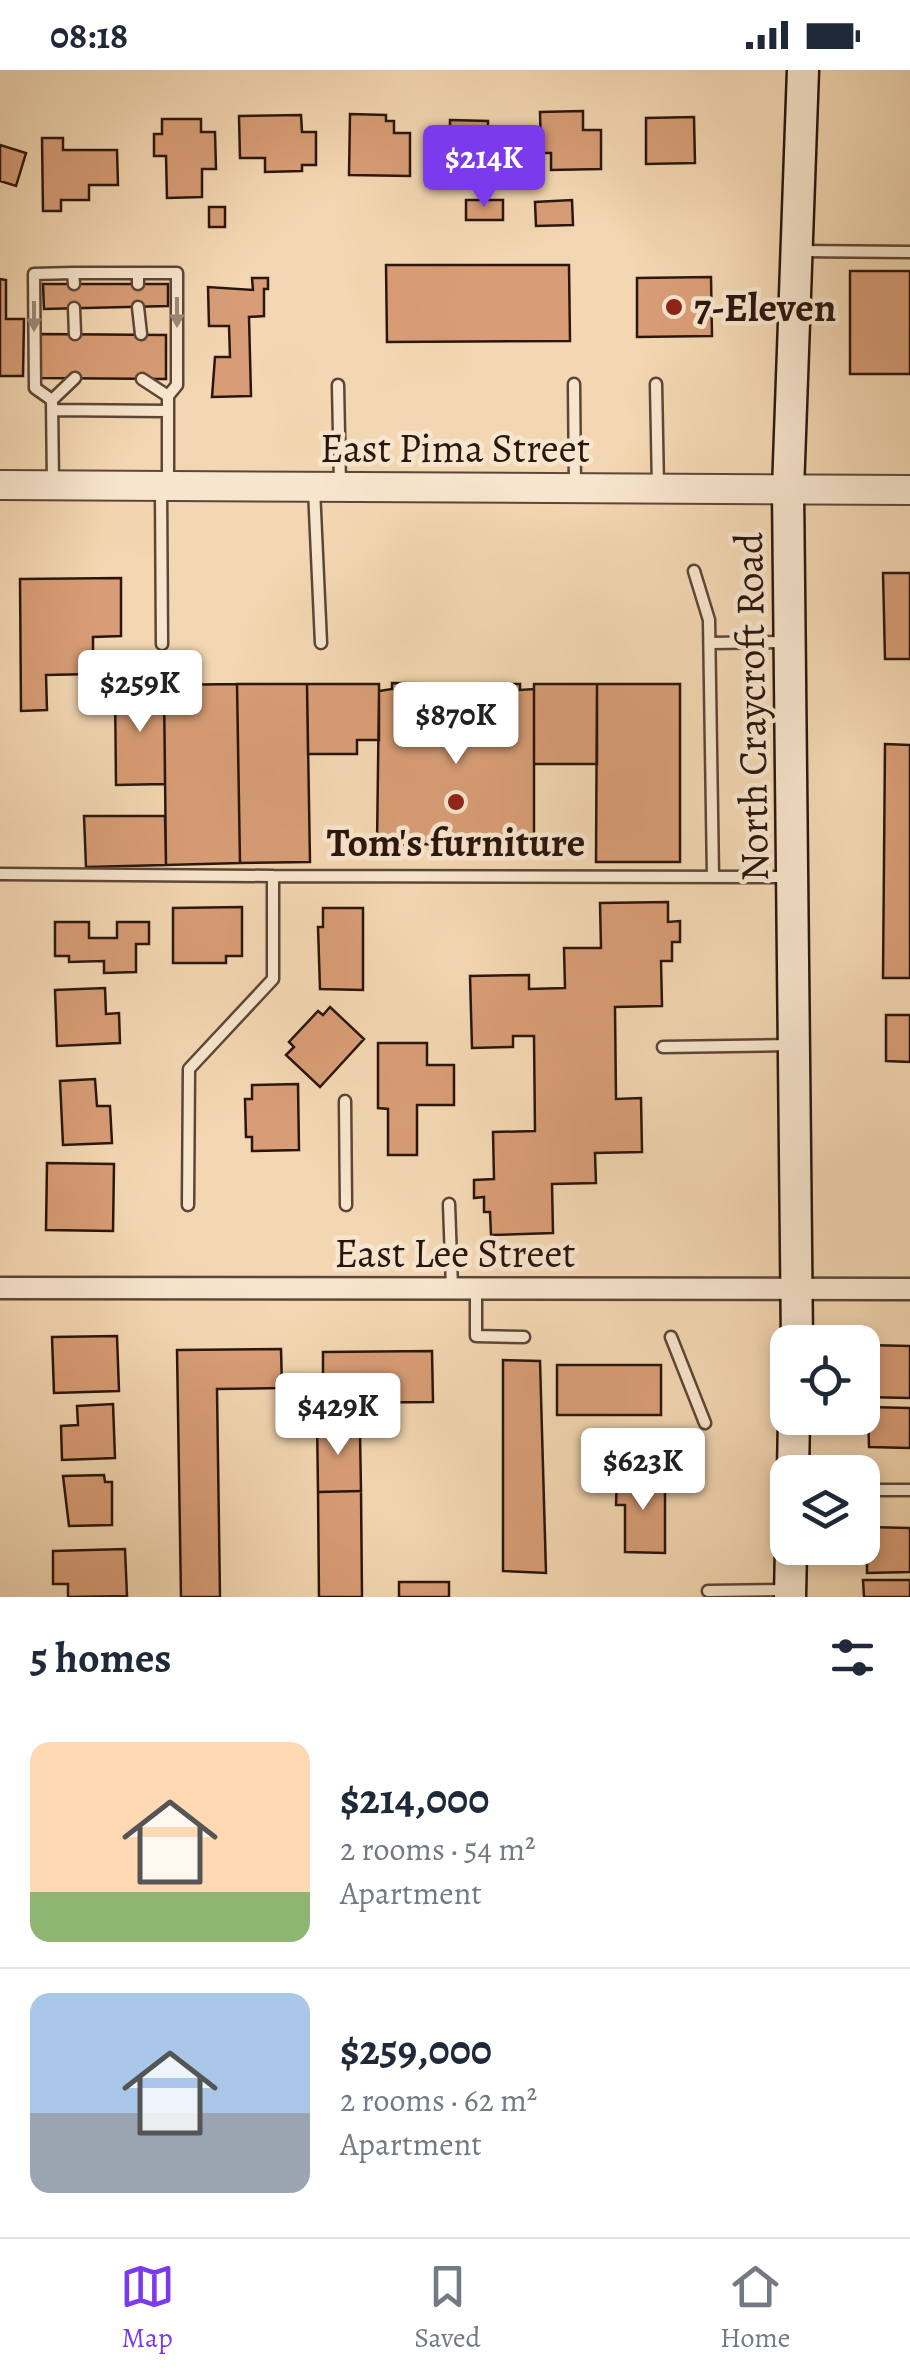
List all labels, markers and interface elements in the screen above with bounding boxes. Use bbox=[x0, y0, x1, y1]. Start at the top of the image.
text: 08:18 bbox=[50, 9, 128, 61]
pin: $214K bbox=[414, 125, 554, 210]
text: $214K bbox=[445, 135, 523, 179]
place label: 7-Eleven bbox=[694, 280, 836, 335]
one-way arrow bbox=[169, 296, 185, 328]
marker: 7-Eleven bbox=[663, 296, 685, 318]
one-way arrow bbox=[27, 301, 43, 333]
street label: East Pima Street bbox=[320, 421, 590, 476]
street label: North Craycroft Road bbox=[721, 532, 782, 882]
pin: $259K bbox=[70, 650, 210, 735]
text: $259K bbox=[100, 660, 180, 704]
pin: $870K bbox=[386, 682, 526, 767]
text: $870K bbox=[415, 692, 497, 736]
marker: Tom's furniture bbox=[445, 791, 467, 813]
place label: Tom's furniture bbox=[327, 815, 585, 870]
street label: East Lee Street bbox=[334, 1226, 576, 1281]
map controls bbox=[770, 1325, 880, 1565]
button: locate bbox=[770, 1325, 880, 1435]
pin: $429K bbox=[268, 1373, 408, 1458]
text: $429K bbox=[297, 1383, 379, 1427]
pin: $623K bbox=[573, 1428, 713, 1513]
text: $623K bbox=[603, 1438, 683, 1482]
button: layers bbox=[770, 1455, 880, 1565]
text: 5 homes bbox=[30, 1629, 171, 1686]
icon: filters bbox=[825, 1630, 880, 1685]
text: $214,000 bbox=[340, 1770, 489, 1827]
icon: home bbox=[110, 1782, 230, 1902]
text: 2 rooms · 54 m² bbox=[340, 1827, 536, 1871]
text: Apartment bbox=[340, 1871, 482, 1915]
text: $259,000 bbox=[340, 2021, 492, 2078]
icon: home bbox=[110, 2033, 230, 2153]
text: 2 rooms · 62 m² bbox=[340, 2078, 537, 2122]
text: Apartment bbox=[340, 2122, 482, 2166]
tab: Map bbox=[120, 2259, 175, 2357]
tab: Saved bbox=[414, 2259, 481, 2357]
tab: Home bbox=[720, 2259, 790, 2357]

